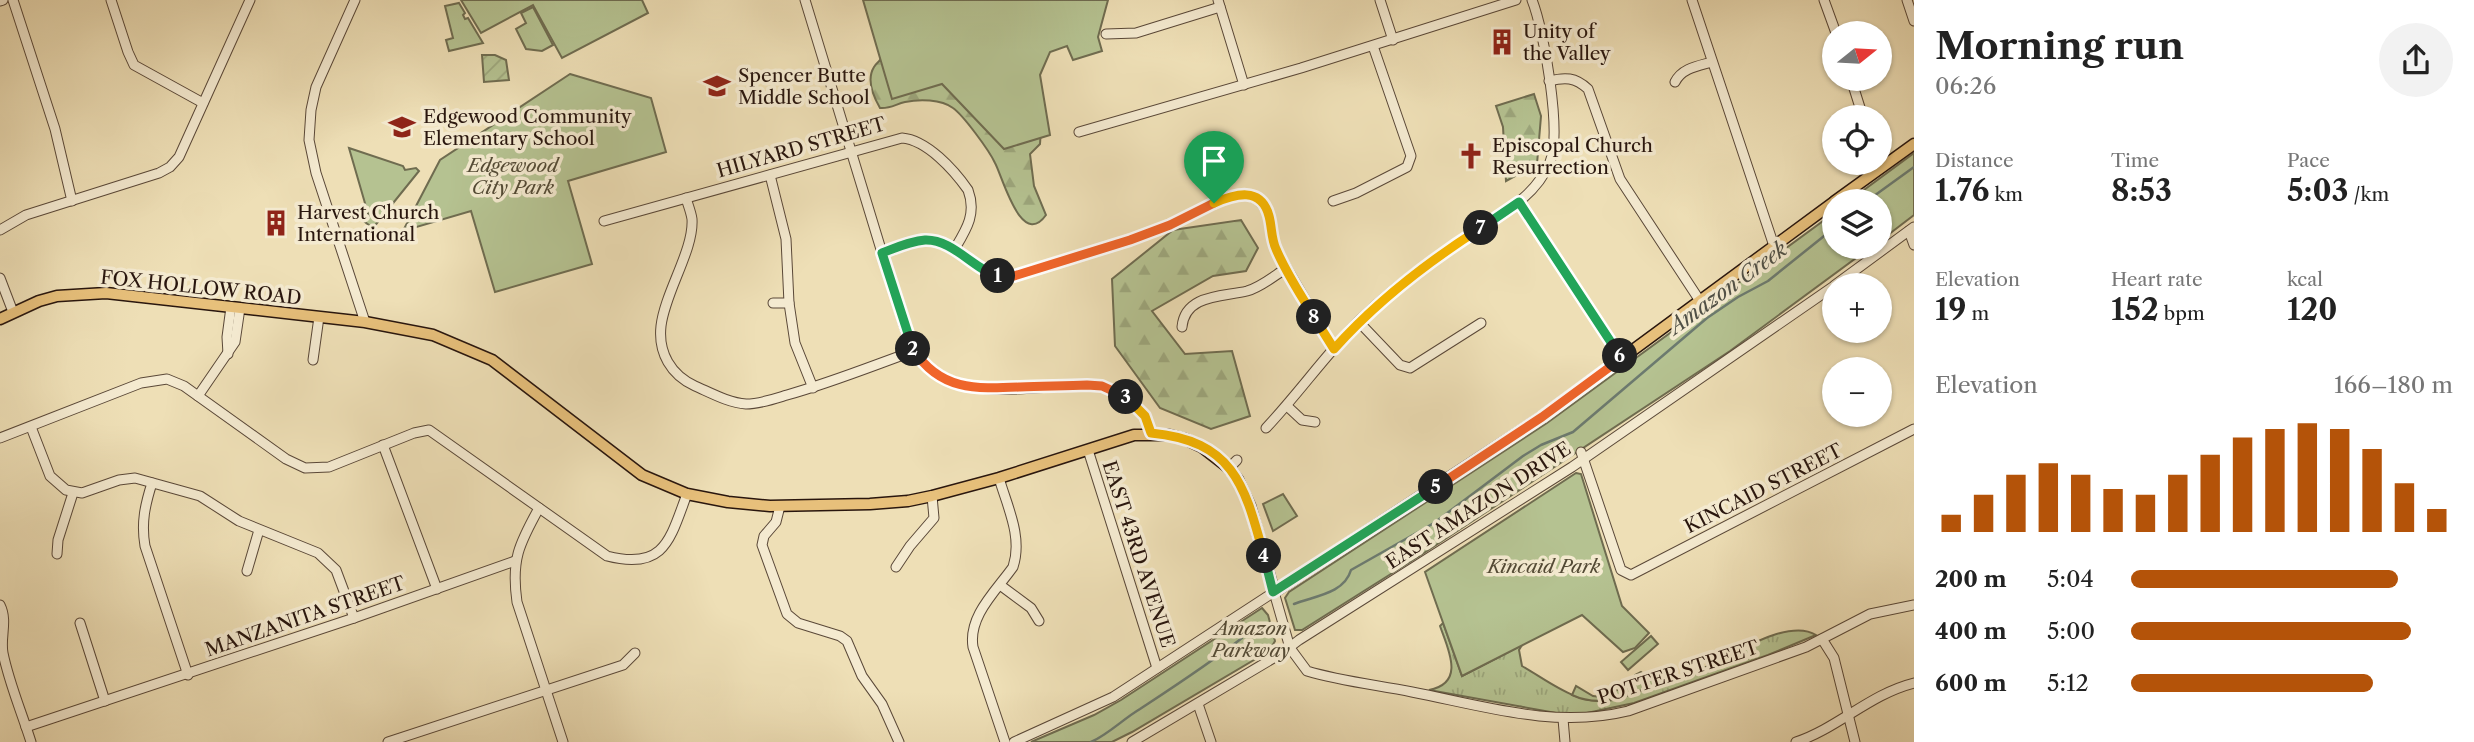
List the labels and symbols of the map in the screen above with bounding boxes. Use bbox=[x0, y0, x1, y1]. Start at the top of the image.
place label: Unity of the Valley bbox=[1523, 20, 1611, 65]
north arrow bbox=[1822, 21, 1892, 91]
building icon: Unity of the Valley bbox=[1487, 27, 1517, 57]
place label: Spencer Butte Middle School bbox=[738, 64, 870, 109]
school or university icon: Spencer Butte Middle School bbox=[702, 71, 732, 101]
place label: Edgewood Community Elementary School bbox=[423, 105, 632, 150]
school or university icon: Edgewood Community Elementary School bbox=[387, 112, 417, 142]
street label: HILYARD STREET bbox=[714, 112, 889, 183]
pin bbox=[1184, 131, 1244, 203]
place label: Episcopal Church Resurrection bbox=[1492, 134, 1653, 179]
church icon: Episcopal Church Resurrection bbox=[1456, 141, 1486, 171]
park label: Edgewood City Park bbox=[466, 154, 560, 199]
place label: Harvest Church International bbox=[297, 201, 439, 246]
building icon: Harvest Church International bbox=[261, 208, 291, 238]
pin: 7 bbox=[1464, 210, 1498, 246]
water label: Amazon Creek bbox=[1661, 236, 1792, 341]
pin: 1 bbox=[981, 258, 1016, 294]
street label: FOX HOLLOW ROAD bbox=[99, 265, 303, 310]
pin: 8 bbox=[1296, 300, 1332, 334]
pin: 2 bbox=[895, 332, 930, 366]
pin: 6 bbox=[1602, 338, 1638, 374]
pin: 3 bbox=[1108, 380, 1144, 414]
street label: EAST AMAZON DRIVE bbox=[1381, 437, 1575, 574]
street label: KINCAID STREET bbox=[1681, 438, 1847, 538]
street label: EAST 43RD AVENUE bbox=[1097, 458, 1180, 651]
pin: 5 bbox=[1418, 470, 1454, 504]
pin: 4 bbox=[1246, 538, 1282, 574]
park label: Kincaid Park bbox=[1486, 555, 1601, 578]
street label: MANZANITA STREET bbox=[202, 571, 409, 662]
park label: Amazon Parkway bbox=[1210, 617, 1291, 662]
street label: POTTER STREET bbox=[1595, 635, 1762, 709]

